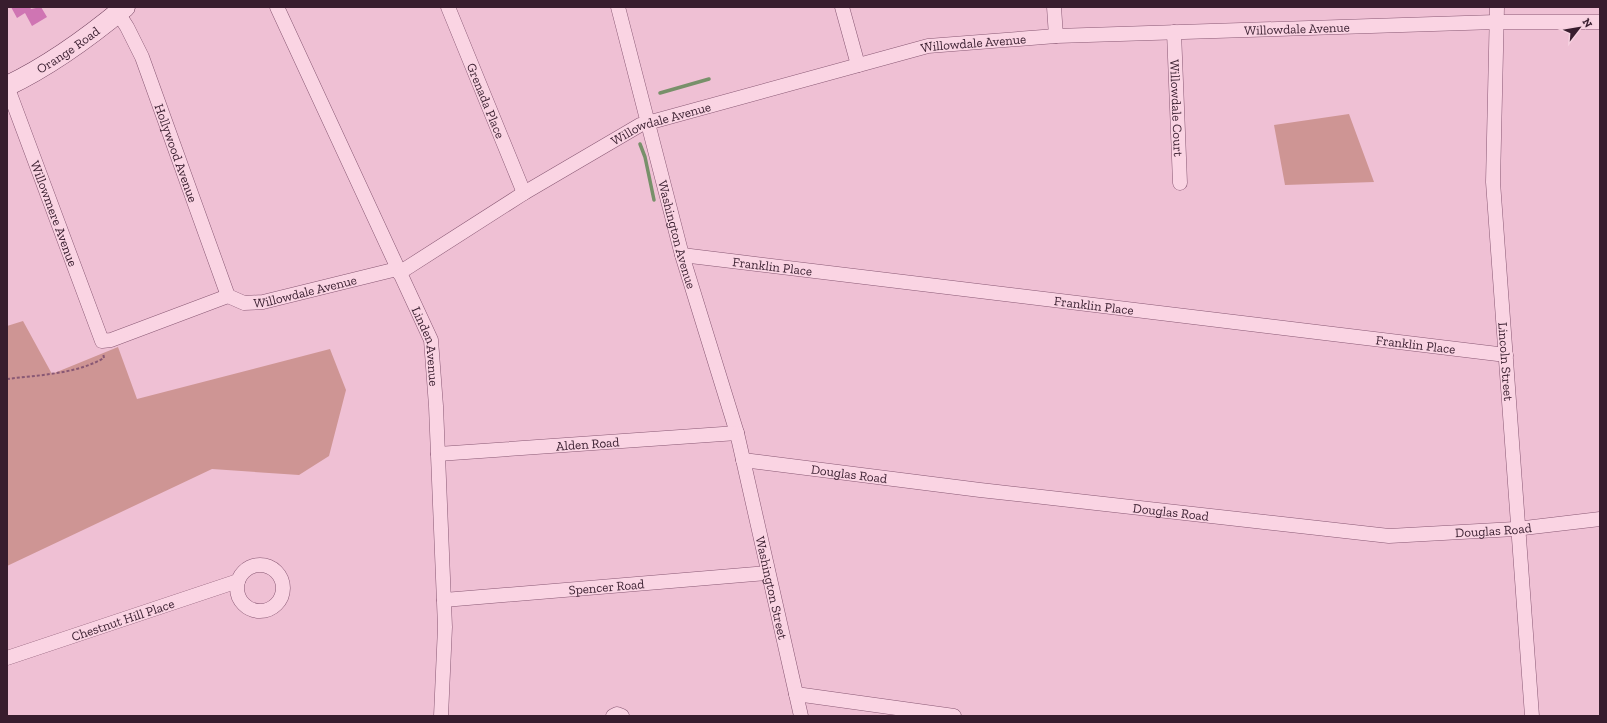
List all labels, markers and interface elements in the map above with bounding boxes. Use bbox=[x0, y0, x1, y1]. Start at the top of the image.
north arrow bbox=[1559, 8, 1599, 48]
text: N bbox=[1579, 16, 1595, 31]
street label: Willowdale Avenue bbox=[1244, 19, 1350, 38]
street label: Orange Road bbox=[34, 23, 102, 76]
street label: Willowdale Avenue bbox=[919, 31, 1027, 55]
street label: Willowdale Court bbox=[1168, 59, 1186, 157]
street label: Grenada Place bbox=[464, 61, 508, 140]
street label: Willowdale Avenue bbox=[608, 98, 712, 148]
street label: Hollywood Avenue bbox=[152, 101, 201, 204]
street label: Willowmere Avenue bbox=[28, 158, 81, 268]
street label: Washington Avenue bbox=[655, 179, 699, 290]
street label: Franklin Place bbox=[732, 254, 813, 278]
street label: Willowdale Avenue bbox=[253, 272, 358, 310]
street label: Franklin Place bbox=[1053, 293, 1135, 317]
street label: Linden Avenue bbox=[409, 304, 442, 387]
street label: Lincoln Street bbox=[1496, 322, 1516, 402]
street label: Franklin Place bbox=[1375, 332, 1456, 356]
street label: Alden Road bbox=[555, 434, 620, 453]
street label: Douglas Road bbox=[810, 461, 888, 486]
street label: Douglas Road bbox=[1132, 500, 1210, 523]
street label: Douglas Road bbox=[1455, 520, 1532, 540]
street label: Washington Street bbox=[753, 535, 791, 641]
street label: Spencer Road bbox=[568, 576, 645, 597]
street label: Chestnut Hill Place bbox=[69, 595, 176, 644]

